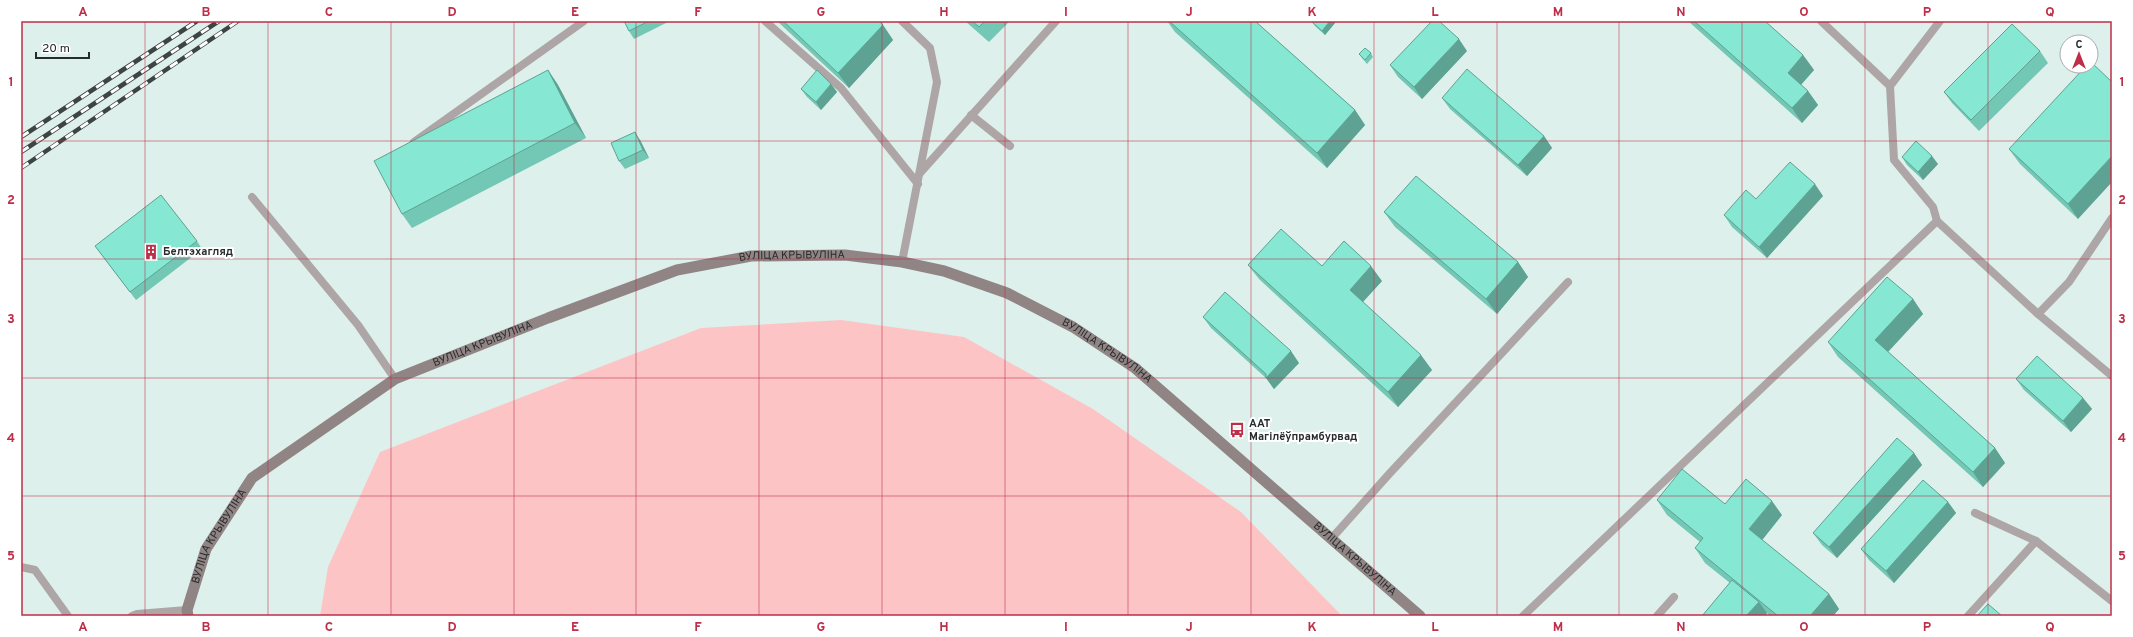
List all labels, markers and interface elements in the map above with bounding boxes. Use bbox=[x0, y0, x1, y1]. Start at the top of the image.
text: A bbox=[78, 5, 88, 21]
text: B bbox=[202, 5, 211, 21]
text: C bbox=[325, 5, 333, 21]
text: D bbox=[447, 5, 457, 21]
text: E bbox=[571, 5, 579, 21]
text: F bbox=[694, 5, 702, 21]
text: G bbox=[817, 5, 826, 21]
text: H bbox=[939, 5, 949, 21]
text: I bbox=[1064, 5, 1068, 21]
text: J bbox=[1185, 5, 1193, 21]
text: K bbox=[1307, 5, 1317, 21]
text: L bbox=[1431, 5, 1439, 21]
text: M bbox=[1553, 5, 1563, 21]
text: N bbox=[1676, 5, 1686, 21]
text: O bbox=[1799, 5, 1809, 21]
text: P bbox=[1923, 5, 1932, 21]
text: Q bbox=[2045, 5, 2055, 21]
scale bar bbox=[36, 34, 89, 60]
north arrow bbox=[2059, 34, 2099, 74]
text: С bbox=[2075, 38, 2083, 52]
text: 20 m bbox=[42, 41, 70, 57]
text: 1 bbox=[8, 75, 14, 91]
text: 1 bbox=[2119, 75, 2125, 91]
text: 2 bbox=[7, 193, 15, 209]
text: 2 bbox=[2118, 193, 2126, 209]
building icon: Белтэхагляд bbox=[142, 243, 160, 261]
place label: Белтэхагляд bbox=[163, 245, 233, 259]
street label: ВУЛІЦА КРЫВУЛІНА bbox=[738, 248, 845, 265]
text: 3 bbox=[7, 312, 15, 328]
text: 3 bbox=[2118, 312, 2126, 328]
street label: ВУЛІЦА КРЫВУЛІНА bbox=[1059, 315, 1155, 387]
street label: ВУЛІЦА КРЫВУЛІНА bbox=[431, 318, 535, 370]
place label: ААТ Магілёўпрамбурвад bbox=[1249, 417, 1357, 444]
bus stop icon: ААТ Магілёўпрамбурвад bbox=[1228, 421, 1246, 439]
text: 4 bbox=[7, 431, 15, 447]
text: 4 bbox=[2118, 431, 2126, 447]
street label: ВУЛІЦА КРЫВУЛІНА bbox=[189, 486, 250, 586]
street label: ВУЛІЦА КРЫВУЛІНА bbox=[1310, 519, 1399, 599]
text: 5 bbox=[7, 549, 15, 565]
text: 5 bbox=[2118, 549, 2126, 565]
text: A bbox=[78, 620, 88, 636]
text: B bbox=[202, 620, 211, 636]
text: C bbox=[325, 620, 333, 636]
text: D bbox=[447, 620, 457, 636]
text: E bbox=[571, 620, 579, 636]
text: F bbox=[694, 620, 702, 636]
text: G bbox=[817, 620, 826, 636]
text: H bbox=[939, 620, 949, 636]
text: I bbox=[1064, 620, 1068, 636]
text: J bbox=[1185, 620, 1193, 636]
text: K bbox=[1307, 620, 1317, 636]
text: L bbox=[1431, 620, 1439, 636]
text: M bbox=[1553, 620, 1563, 636]
text: N bbox=[1676, 620, 1686, 636]
text: O bbox=[1799, 620, 1809, 636]
text: P bbox=[1923, 620, 1932, 636]
text: Q bbox=[2045, 620, 2055, 636]

